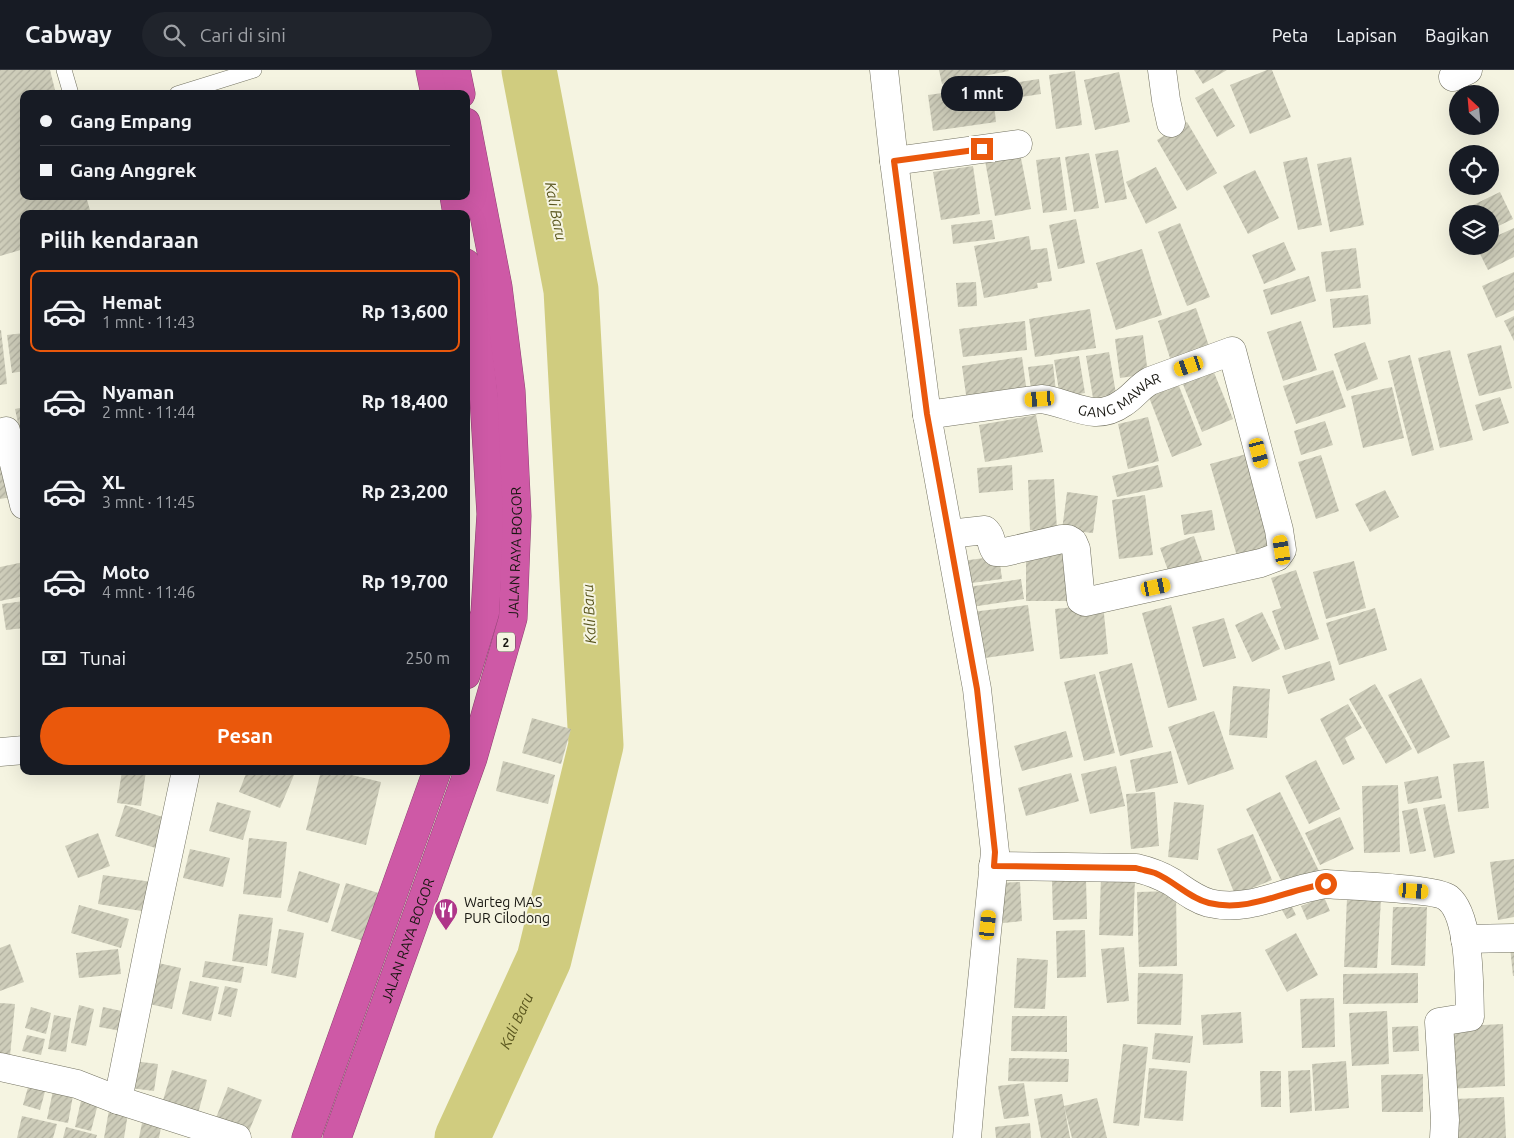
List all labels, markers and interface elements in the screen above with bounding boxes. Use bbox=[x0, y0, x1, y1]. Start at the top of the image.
search box bbox=[142, 12, 492, 57]
text: Cabway bbox=[25, 21, 112, 48]
icon: search bbox=[160, 21, 188, 49]
text: Cari di sini bbox=[200, 24, 286, 46]
text: Peta bbox=[1272, 25, 1308, 45]
text: Lapisan bbox=[1336, 25, 1397, 45]
text: Bagikan bbox=[1425, 25, 1489, 45]
callout: 1 mnt bbox=[941, 77, 1023, 112]
text: 1 mnt bbox=[961, 84, 1003, 102]
north arrow bbox=[1449, 85, 1499, 135]
map controls bbox=[1449, 85, 1499, 255]
text: Gang Empang bbox=[70, 110, 192, 132]
route end bbox=[971, 138, 993, 160]
button: locate bbox=[1449, 145, 1499, 195]
text: Gang Anggrek bbox=[70, 159, 196, 181]
water label: Kali Baru bbox=[542, 180, 570, 242]
button: layers bbox=[1449, 205, 1499, 255]
text: Pilih kendaraan bbox=[40, 227, 199, 252]
icon: car bbox=[42, 289, 87, 334]
text: Hemat bbox=[102, 291, 162, 313]
text: Rp 13,600 bbox=[361, 300, 448, 322]
text: 1 mnt · 11:43 bbox=[102, 313, 195, 331]
car bbox=[1172, 354, 1205, 378]
street label: GANG MAWAR bbox=[1076, 370, 1163, 420]
icon: car bbox=[42, 379, 87, 424]
text: Nyaman bbox=[102, 381, 174, 403]
text: Rp 18,400 bbox=[361, 390, 448, 412]
car bbox=[1024, 390, 1055, 408]
text: 2 mnt · 11:44 bbox=[102, 403, 195, 421]
car bbox=[1247, 437, 1270, 469]
icon: car bbox=[42, 469, 87, 514]
text: XL bbox=[102, 471, 125, 493]
text: Rp 23,200 bbox=[361, 480, 448, 502]
street label: JALAN RAYA BOGOR bbox=[505, 486, 525, 618]
text: 3 mnt · 11:45 bbox=[102, 493, 195, 511]
car bbox=[1272, 534, 1291, 566]
icon: car bbox=[42, 559, 87, 604]
text: Moto bbox=[102, 561, 150, 583]
text: Rp 19,700 bbox=[361, 570, 448, 592]
car bbox=[1139, 577, 1172, 597]
text: 4 mnt · 11:46 bbox=[102, 583, 195, 601]
water label: Kali Baru bbox=[579, 584, 599, 644]
road number: 2 bbox=[497, 632, 515, 652]
icon: cash bbox=[40, 644, 68, 672]
text: Tunai bbox=[80, 647, 126, 669]
text: 250 m bbox=[405, 649, 450, 667]
button: Pesan bbox=[40, 707, 450, 765]
route start bbox=[1315, 873, 1337, 895]
street label: JALAN RAYA BOGOR bbox=[378, 876, 437, 1005]
car bbox=[1398, 882, 1429, 900]
place label: Warteg MAS PUR Cilodong bbox=[464, 894, 550, 926]
restaurant icon: Warteg MAS PUR Cilodong bbox=[433, 897, 459, 931]
car bbox=[978, 909, 997, 941]
water label: Kali Baru bbox=[496, 990, 536, 1051]

